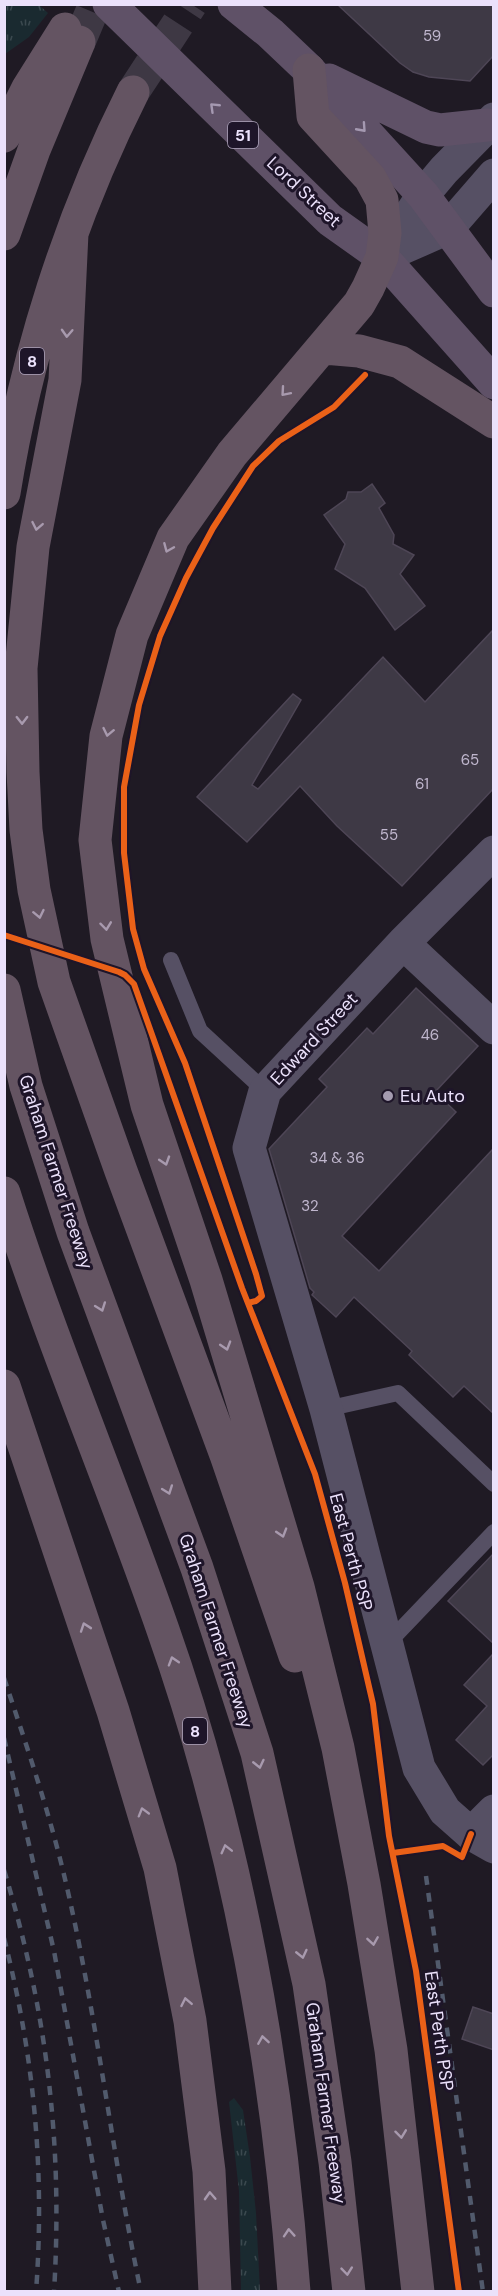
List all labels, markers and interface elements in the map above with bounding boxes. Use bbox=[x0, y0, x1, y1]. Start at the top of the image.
house number: 59 bbox=[423, 26, 441, 46]
one-way arrow bbox=[210, 103, 221, 114]
road number: 51 bbox=[228, 122, 258, 148]
one-way arrow bbox=[355, 122, 366, 132]
street label: Lord Street bbox=[262, 151, 346, 233]
one-way arrow bbox=[60, 329, 73, 338]
road number: 8 bbox=[20, 348, 44, 374]
one-way arrow bbox=[281, 385, 292, 396]
one-way arrow bbox=[31, 520, 44, 530]
one-way arrow bbox=[164, 541, 176, 552]
one-way arrow bbox=[16, 715, 28, 724]
one-way arrow bbox=[102, 727, 115, 737]
house number: 65 bbox=[461, 750, 479, 770]
house number: 61 bbox=[415, 774, 429, 794]
house number: 55 bbox=[380, 825, 398, 845]
one-way arrow bbox=[32, 908, 45, 918]
one-way arrow bbox=[99, 921, 111, 930]
street label: Edward Street bbox=[265, 988, 363, 1090]
house number: 46 bbox=[421, 1025, 439, 1045]
street label: Graham Farmer Freeway bbox=[13, 1072, 99, 1272]
place label: Eu Auto bbox=[400, 1084, 465, 1108]
marker: Eu Auto bbox=[381, 1089, 395, 1103]
house number: 34 & 36 bbox=[309, 1148, 365, 1168]
one-way arrow bbox=[157, 1155, 170, 1166]
house number: 32 bbox=[301, 1196, 319, 1216]
one-way arrow bbox=[93, 1301, 106, 1311]
one-way arrow bbox=[219, 1340, 231, 1351]
one-way arrow bbox=[161, 1484, 174, 1494]
street label: East Perth PSP bbox=[324, 1491, 378, 1613]
one-way arrow bbox=[275, 1527, 287, 1538]
street label: Graham Farmer Freeway bbox=[173, 1531, 259, 1731]
one-way arrow bbox=[79, 1622, 92, 1632]
one-way arrow bbox=[168, 1656, 180, 1667]
road number: 8 bbox=[183, 1718, 207, 1744]
one-way arrow bbox=[252, 1758, 265, 1768]
one-way arrow bbox=[138, 1808, 150, 1818]
one-way arrow bbox=[220, 1844, 233, 1854]
one-way arrow bbox=[366, 1936, 379, 1946]
one-way arrow bbox=[295, 1948, 308, 1958]
street label: East Perth PSP bbox=[419, 1970, 459, 2092]
one-way arrow bbox=[180, 1998, 193, 2008]
street label: Graham Farmer Freeway bbox=[300, 2001, 352, 2205]
one-way arrow bbox=[258, 2035, 270, 2045]
one-way arrow bbox=[394, 2130, 406, 2139]
one-way arrow bbox=[204, 2191, 217, 2200]
one-way arrow bbox=[283, 2229, 296, 2238]
one-way arrow bbox=[340, 2267, 353, 2276]

